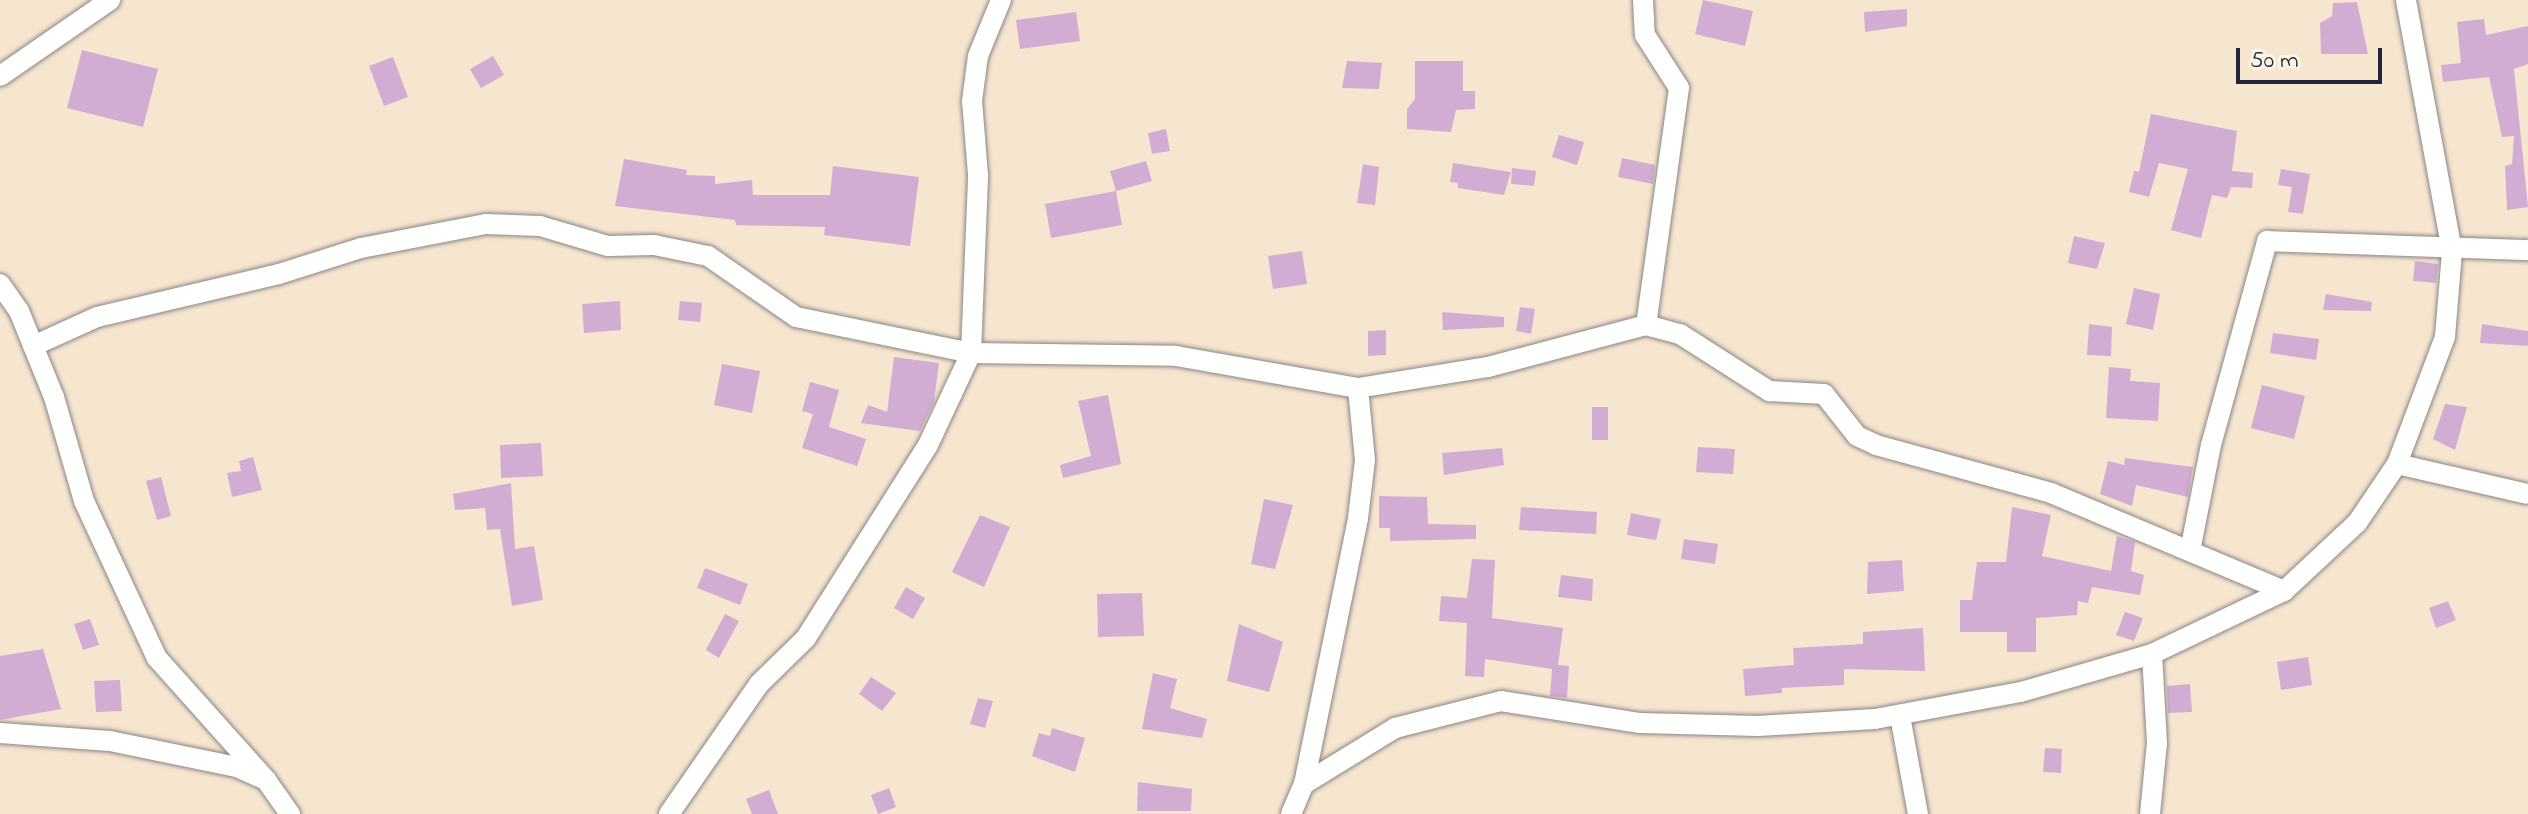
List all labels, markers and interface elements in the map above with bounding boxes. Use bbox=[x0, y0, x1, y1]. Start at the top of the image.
scale bar bbox=[2240, 32, 2386, 82]
text: 50 m bbox=[2250, 44, 2299, 79]

